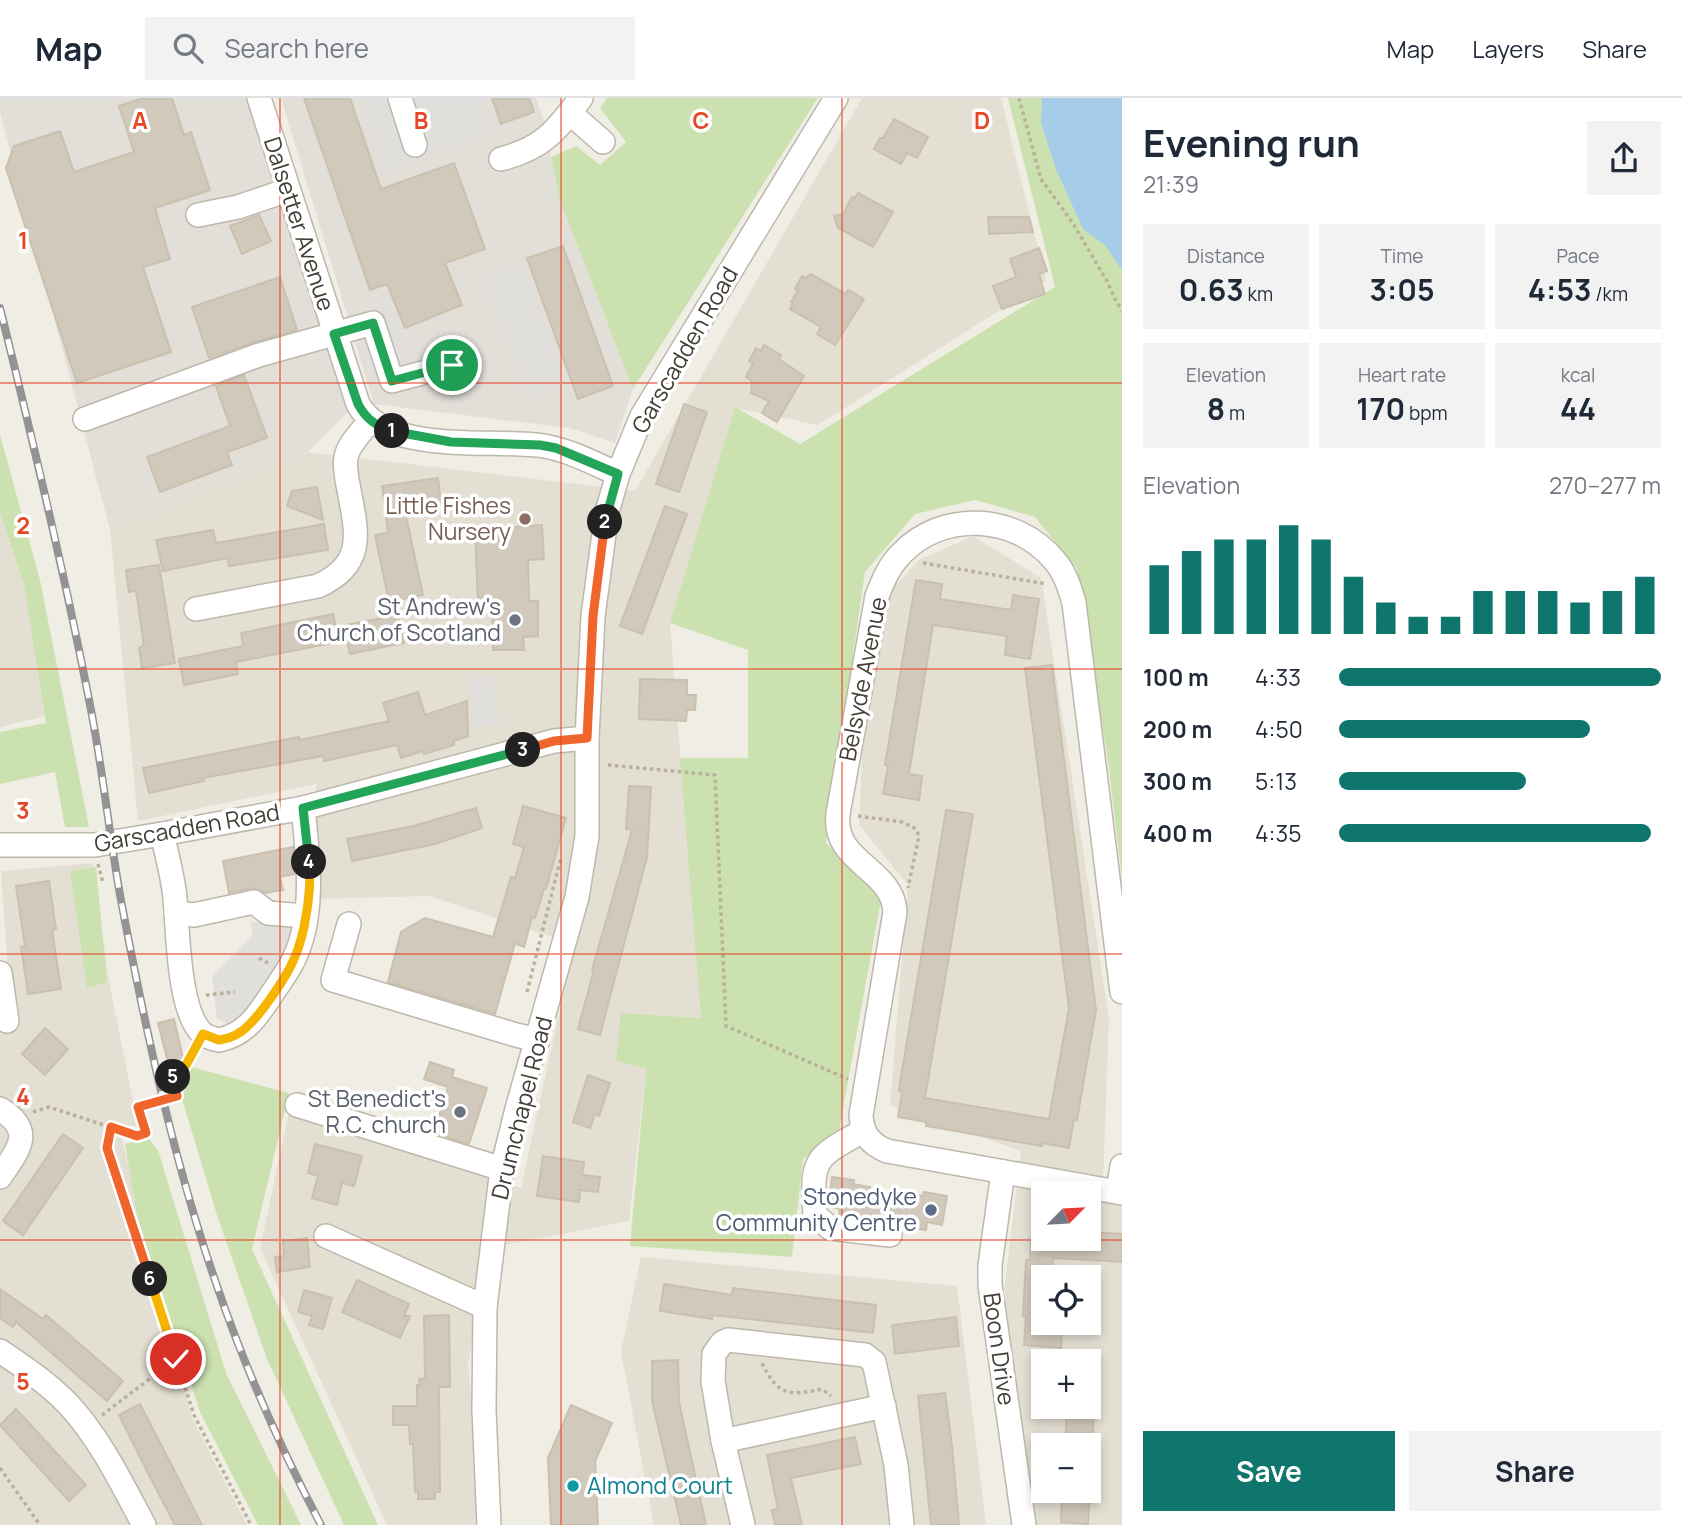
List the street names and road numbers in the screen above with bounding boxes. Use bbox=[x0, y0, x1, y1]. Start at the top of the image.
street label: Dalsetter Avenue bbox=[257, 133, 343, 315]
street label: Garscadden Road bbox=[623, 260, 745, 439]
street label: Belsyde Avenue bbox=[830, 594, 894, 764]
street label: Garscadden Road bbox=[92, 795, 282, 859]
street label: Drumchapel Road bbox=[483, 1013, 559, 1203]
street label: Boon Drive bbox=[976, 1291, 1024, 1407]

